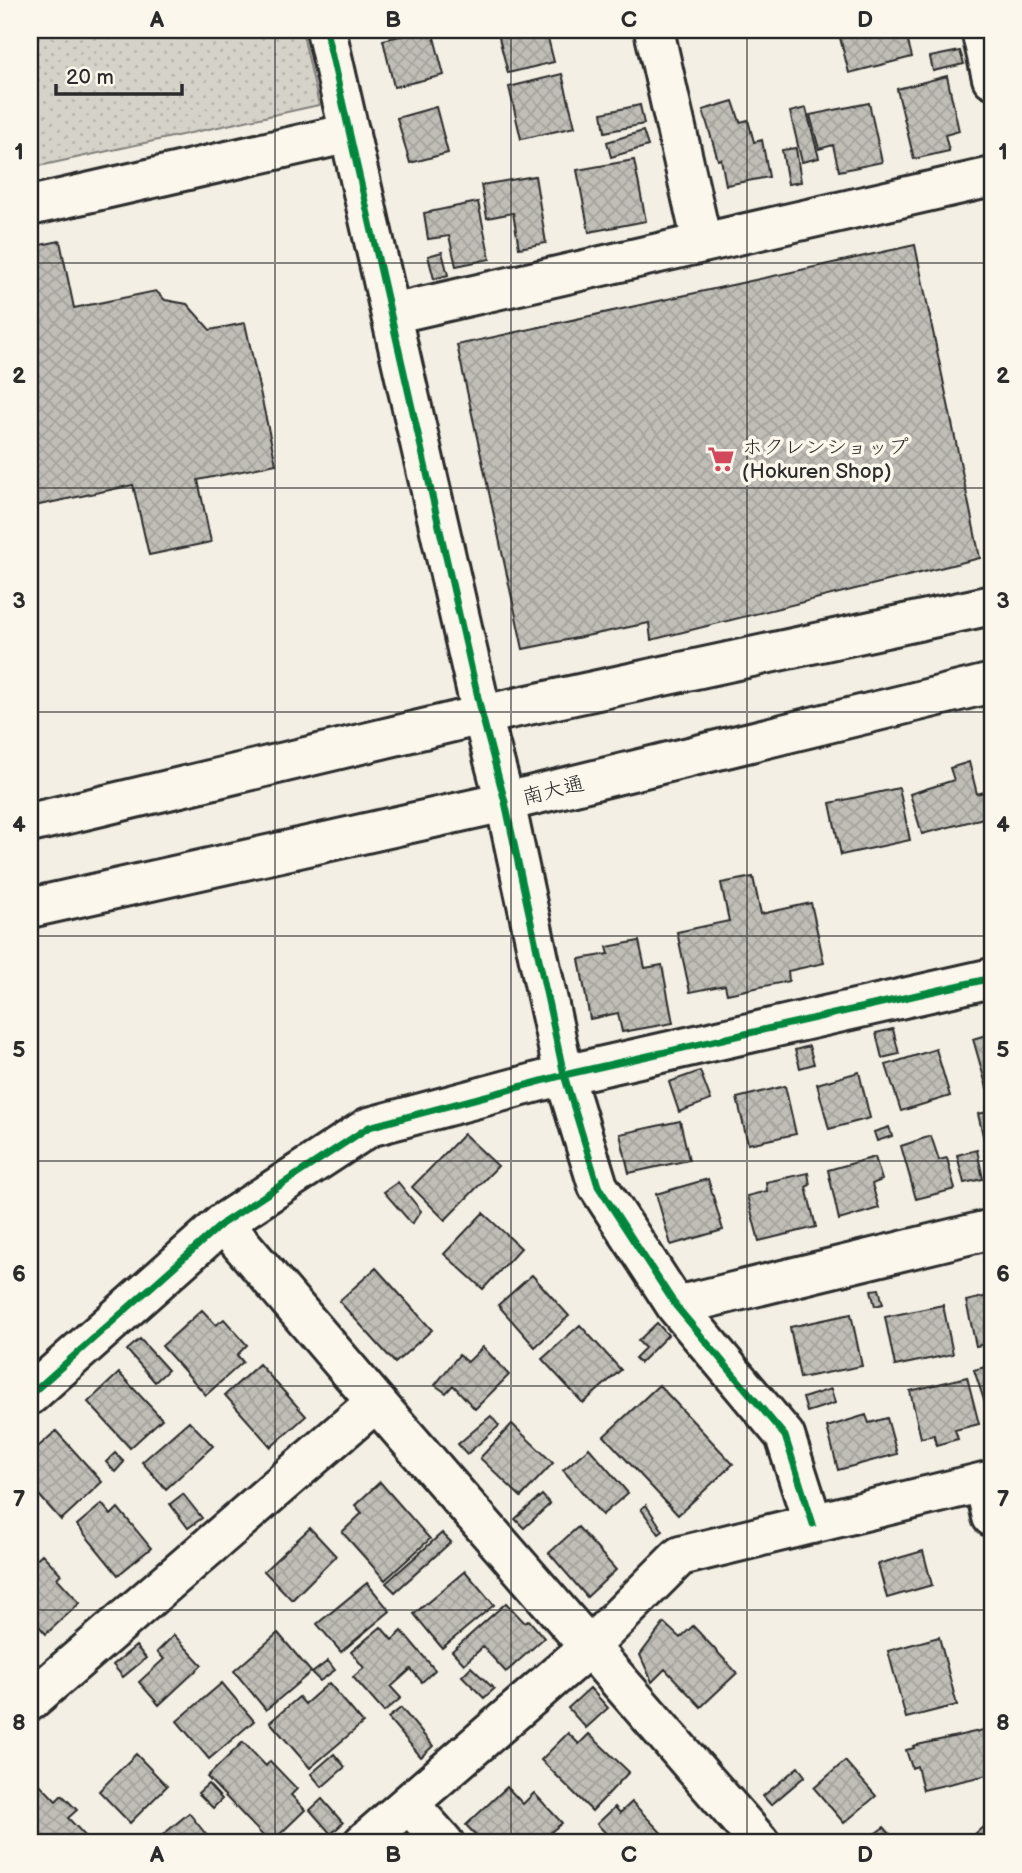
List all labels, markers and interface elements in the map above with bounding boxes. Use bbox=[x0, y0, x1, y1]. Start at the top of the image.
text: A bbox=[149, 6, 165, 34]
text: B bbox=[385, 6, 401, 34]
text: C bbox=[621, 6, 637, 34]
text: D bbox=[857, 6, 873, 34]
scale bar bbox=[56, 52, 182, 96]
text: 20 m bbox=[66, 65, 114, 90]
text: 1 bbox=[14, 138, 24, 166]
text: 1 bbox=[998, 138, 1008, 166]
text: 2 bbox=[12, 362, 26, 390]
text: 2 bbox=[996, 362, 1010, 390]
place label: ホクレンショップ (Hokuren Shop) bbox=[742, 435, 909, 484]
supermarket icon: ホクレンショップ (Hokuren Shop) bbox=[706, 444, 736, 474]
text: 3 bbox=[12, 587, 26, 615]
text: 3 bbox=[996, 587, 1010, 615]
street label: 南大通 bbox=[520, 771, 587, 810]
text: 4 bbox=[12, 811, 26, 839]
text: 4 bbox=[996, 811, 1010, 839]
text: 5 bbox=[12, 1036, 26, 1064]
text: 5 bbox=[996, 1036, 1010, 1064]
text: 6 bbox=[12, 1260, 26, 1288]
text: 6 bbox=[996, 1260, 1010, 1288]
text: 7 bbox=[13, 1485, 26, 1513]
text: 7 bbox=[997, 1485, 1010, 1513]
text: 8 bbox=[12, 1709, 26, 1737]
text: 8 bbox=[996, 1709, 1010, 1737]
text: A bbox=[149, 1841, 165, 1869]
text: B bbox=[385, 1841, 401, 1869]
text: C bbox=[621, 1841, 637, 1869]
text: D bbox=[857, 1841, 873, 1869]

